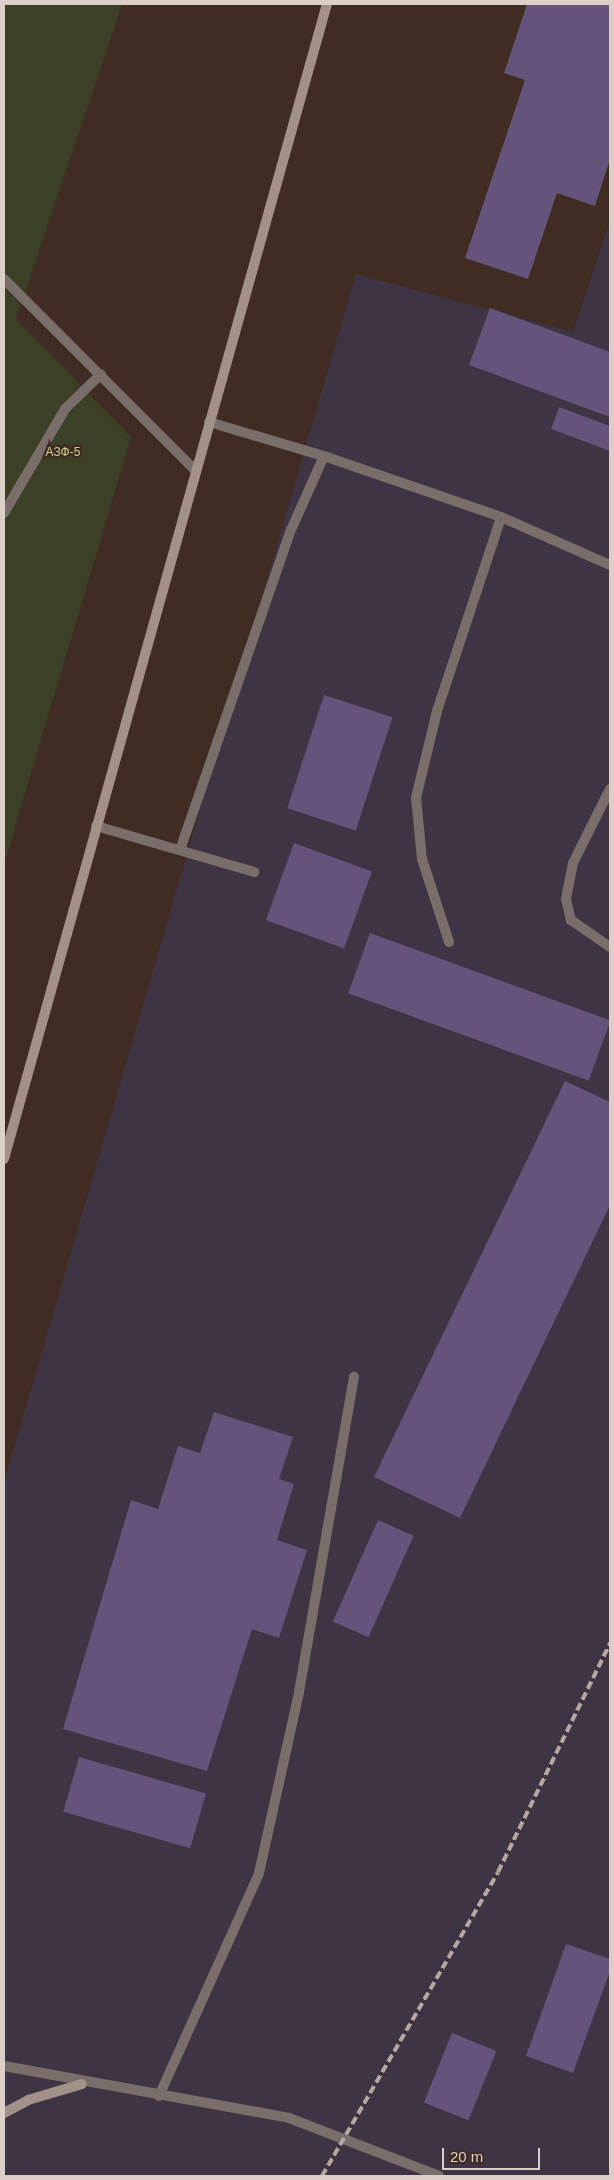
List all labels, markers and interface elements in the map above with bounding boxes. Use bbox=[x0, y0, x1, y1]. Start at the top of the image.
park label: АЗФ-5 bbox=[46, 446, 80, 460]
scale bar bbox=[444, 2138, 542, 2170]
text: 20 m bbox=[450, 2148, 483, 2165]

